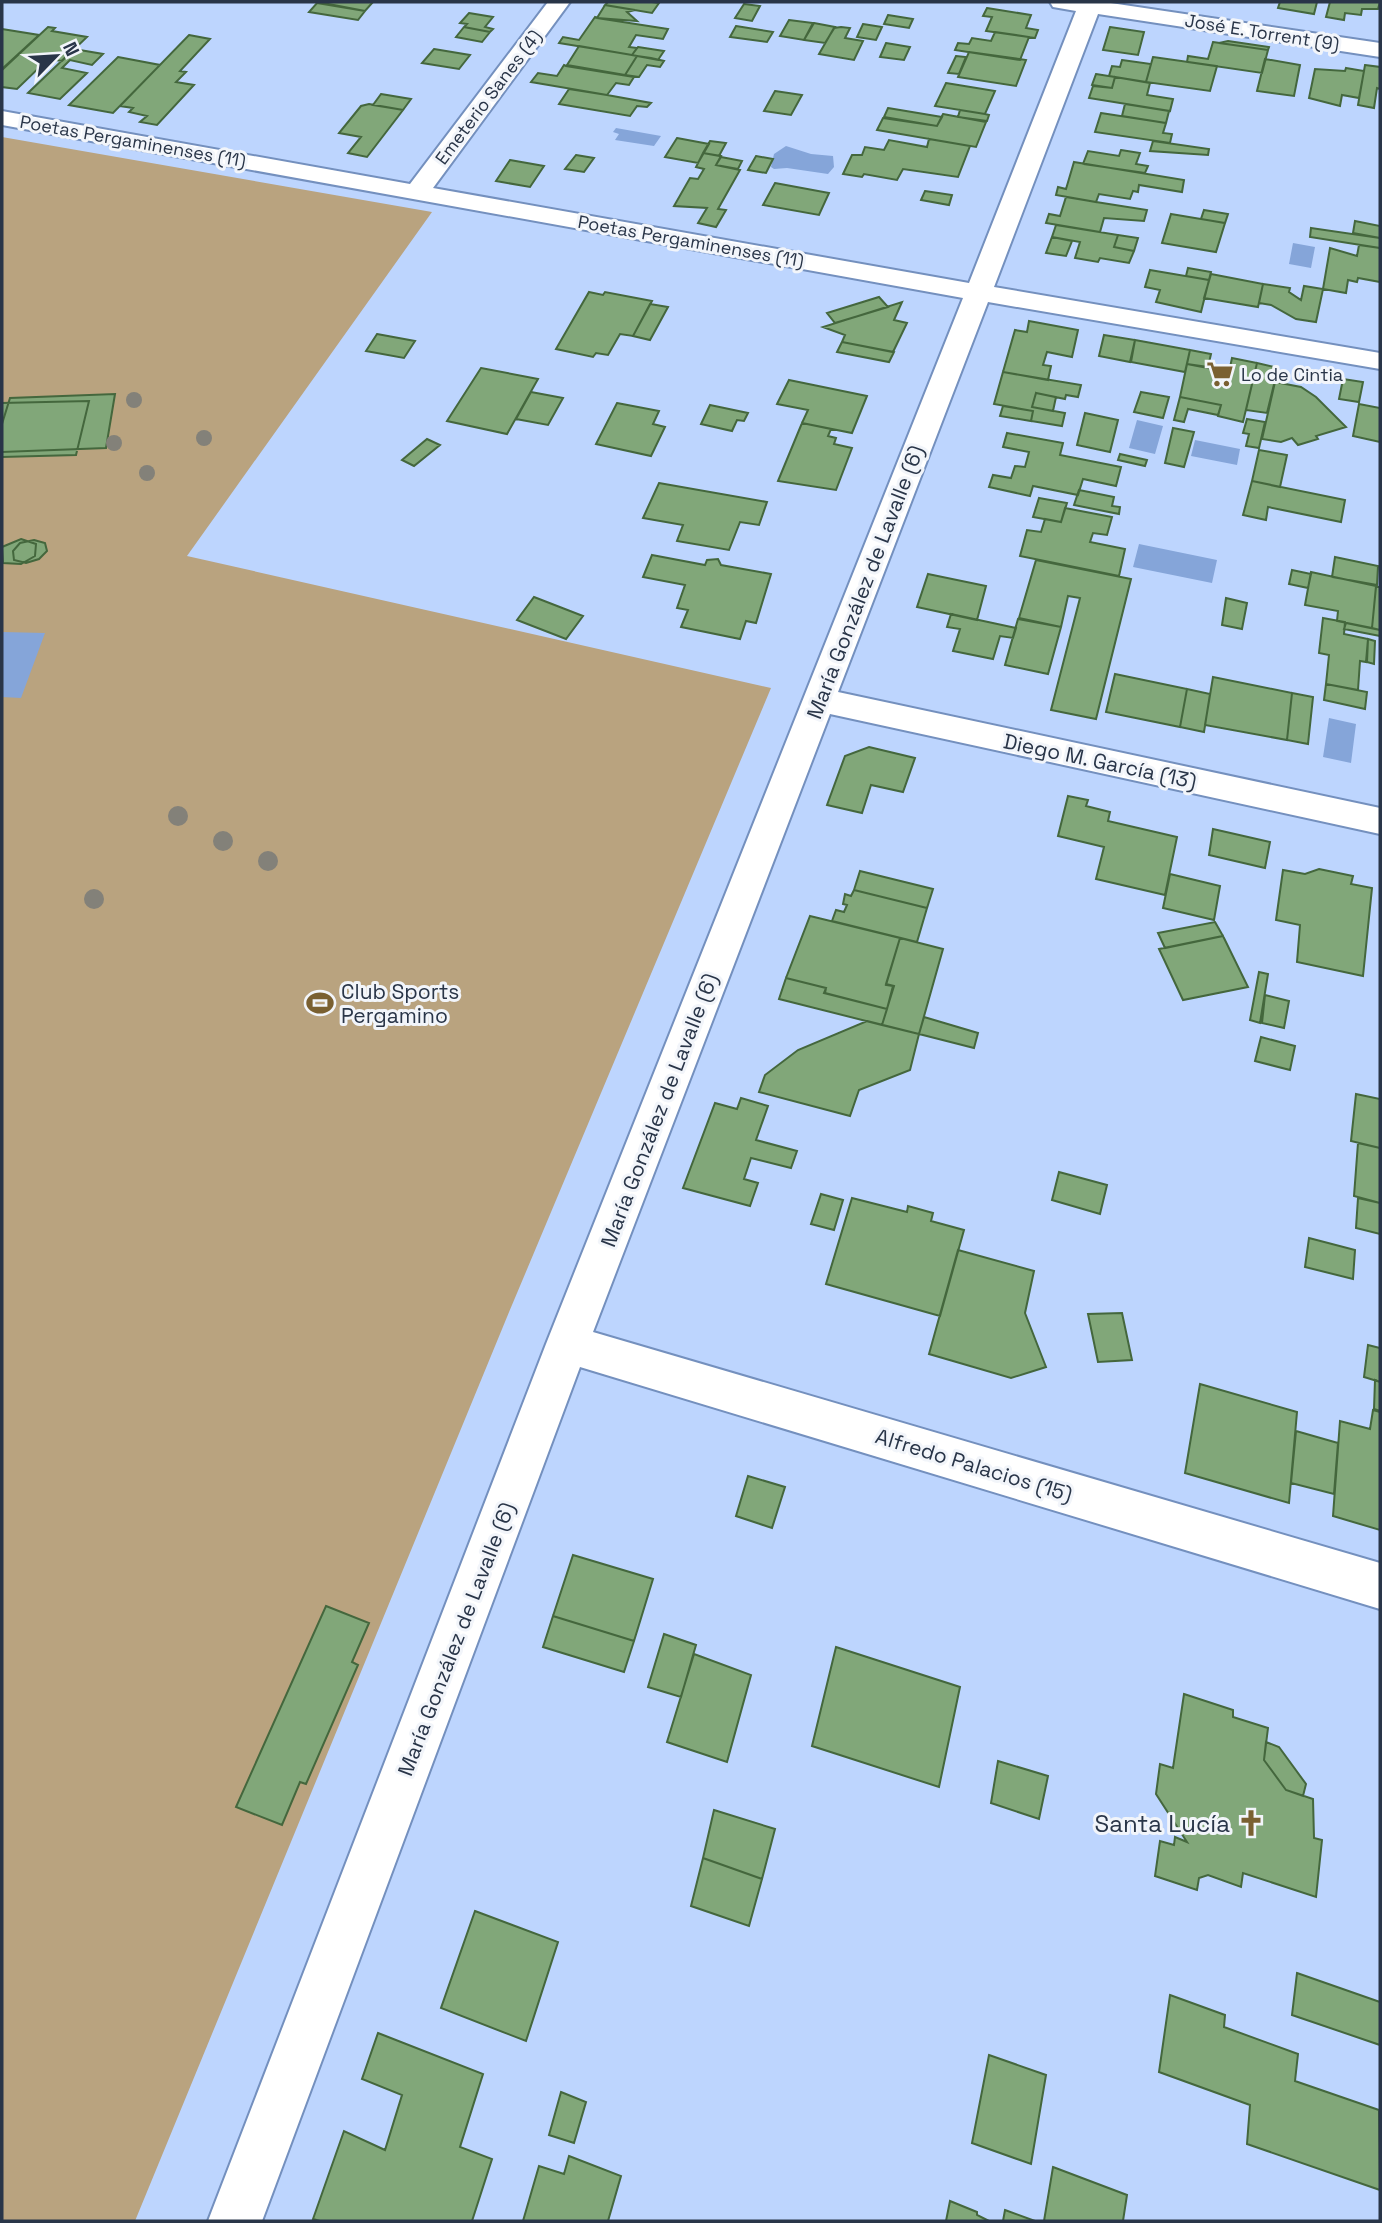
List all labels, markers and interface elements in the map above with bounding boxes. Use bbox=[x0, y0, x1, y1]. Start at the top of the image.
street label: José E. Torrent (9) bbox=[1183, 8, 1341, 56]
north arrow bbox=[21, 21, 91, 91]
street label: Emeterio Sanes (4) bbox=[430, 25, 546, 169]
text: N bbox=[57, 38, 85, 60]
street label: Poetas Pergaminenses (11) bbox=[18, 110, 248, 172]
street label: Poetas Pergaminenses (11) bbox=[576, 210, 806, 272]
supermarket icon: Lo de Cintia bbox=[1205, 359, 1235, 389]
place label: Lo de Cintia bbox=[1241, 363, 1343, 386]
street label: María González de Lavalle (6) bbox=[800, 441, 930, 723]
street label: Diego M. García (13) bbox=[1001, 727, 1199, 795]
street label: María González de Lavalle (6) bbox=[594, 969, 724, 1251]
place label: Club Sports Pergamino bbox=[341, 978, 459, 1029]
sports icon: Club Sports Pergamino bbox=[305, 988, 335, 1018]
street label: Alfredo Palacios (15) bbox=[872, 1422, 1076, 1508]
street label: María González de Lavalle (6) bbox=[391, 1498, 521, 1780]
place label: Santa Lucía bbox=[1094, 1808, 1230, 1839]
church icon: Santa Lucía bbox=[1236, 1808, 1266, 1838]

